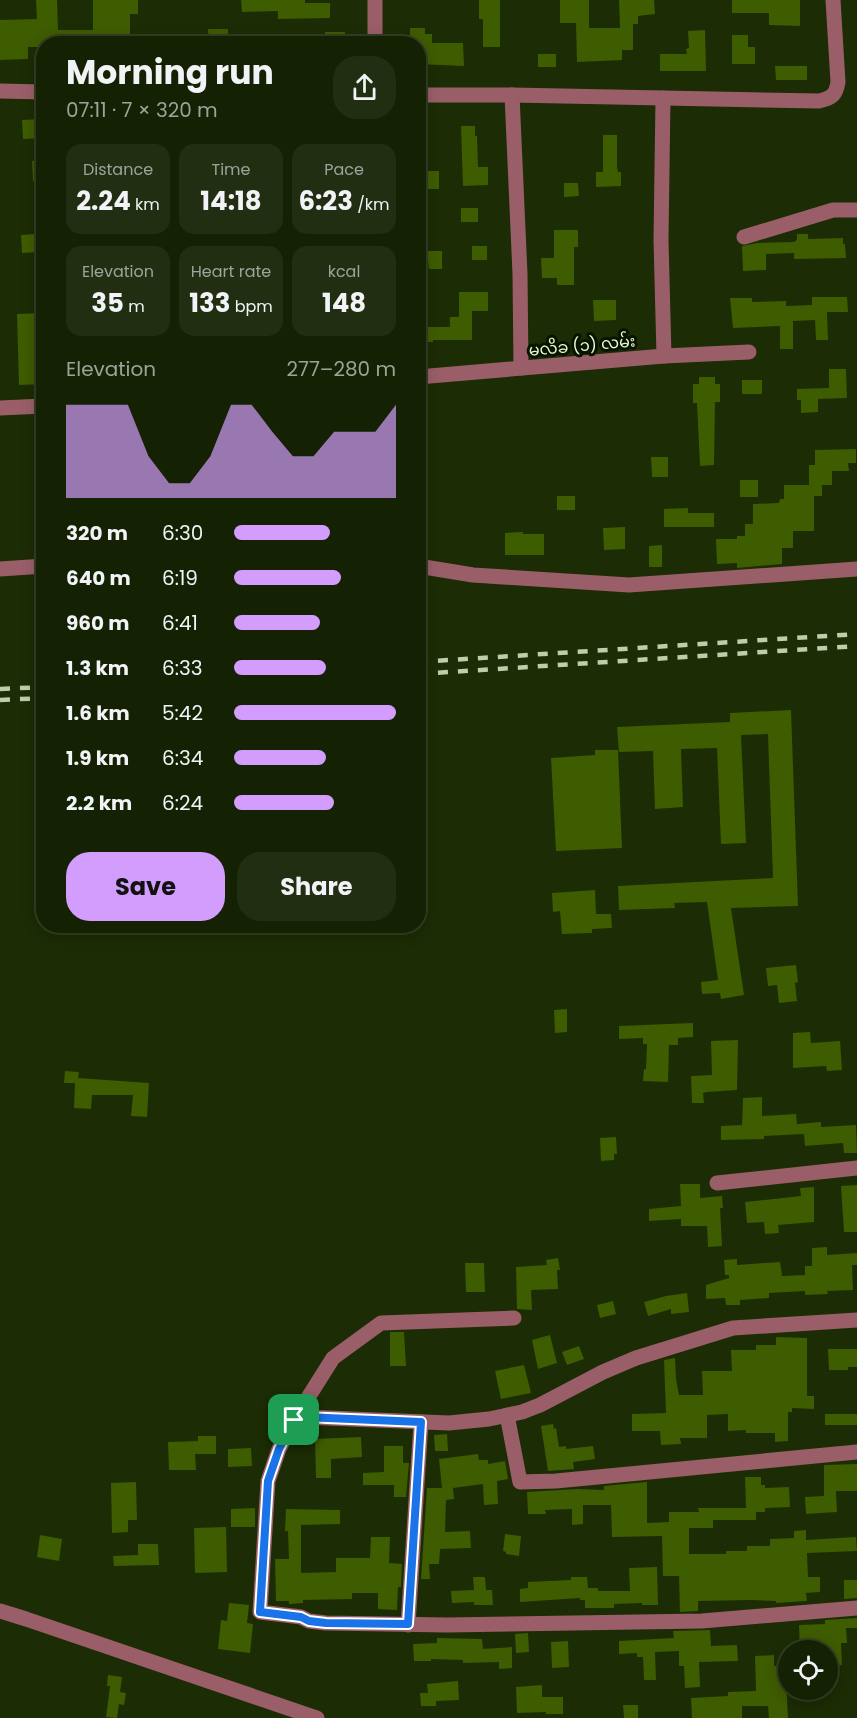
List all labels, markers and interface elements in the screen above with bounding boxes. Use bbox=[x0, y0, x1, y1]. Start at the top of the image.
text: Morning run bbox=[66, 49, 274, 96]
button: share bbox=[333, 56, 396, 119]
text: 07:11 · 7 × 320 m bbox=[66, 96, 218, 124]
text: Distance bbox=[83, 158, 153, 181]
text: Time bbox=[212, 158, 251, 181]
text: Pace bbox=[324, 158, 364, 181]
text: 2.24 bbox=[76, 183, 131, 219]
text: 14:18 bbox=[200, 183, 262, 219]
text: 6:23 bbox=[298, 183, 353, 219]
text: km bbox=[131, 193, 160, 216]
text: /km bbox=[353, 193, 390, 216]
text: Elevation bbox=[82, 260, 154, 283]
text: Heart rate bbox=[191, 260, 271, 283]
text: kcal bbox=[328, 260, 360, 283]
text: 35 bbox=[91, 285, 124, 321]
text: 133 bbox=[189, 285, 230, 321]
text: 148 bbox=[322, 285, 366, 321]
text: m bbox=[124, 295, 145, 318]
text: bpm bbox=[230, 295, 273, 318]
street label: မလိခ (၁) လမ်း bbox=[528, 329, 636, 362]
text: Elevation bbox=[66, 355, 156, 383]
text: 277–280 m bbox=[287, 355, 396, 383]
text: 320 m bbox=[66, 519, 128, 547]
text: 6:30 bbox=[162, 519, 203, 547]
text: 640 m bbox=[66, 564, 131, 592]
text: 6:19 bbox=[162, 564, 198, 592]
text: 960 m bbox=[66, 609, 130, 637]
text: 6:41 bbox=[162, 609, 198, 637]
text: 1.3 km bbox=[66, 654, 129, 682]
text: 6:33 bbox=[162, 654, 203, 682]
text: 1.6 km bbox=[66, 699, 130, 727]
text: 5:42 bbox=[162, 699, 203, 727]
text: 1.9 km bbox=[66, 744, 129, 772]
text: 6:34 bbox=[162, 744, 203, 772]
text: 2.2 km bbox=[66, 789, 132, 817]
text: 6:24 bbox=[162, 789, 203, 817]
button: Save bbox=[66, 852, 225, 921]
button: Share bbox=[237, 852, 396, 921]
pin bbox=[268, 1394, 319, 1445]
icon: arrive bbox=[277, 1403, 310, 1436]
map controls bbox=[778, 1640, 838, 1700]
button: locate bbox=[778, 1640, 838, 1700]

